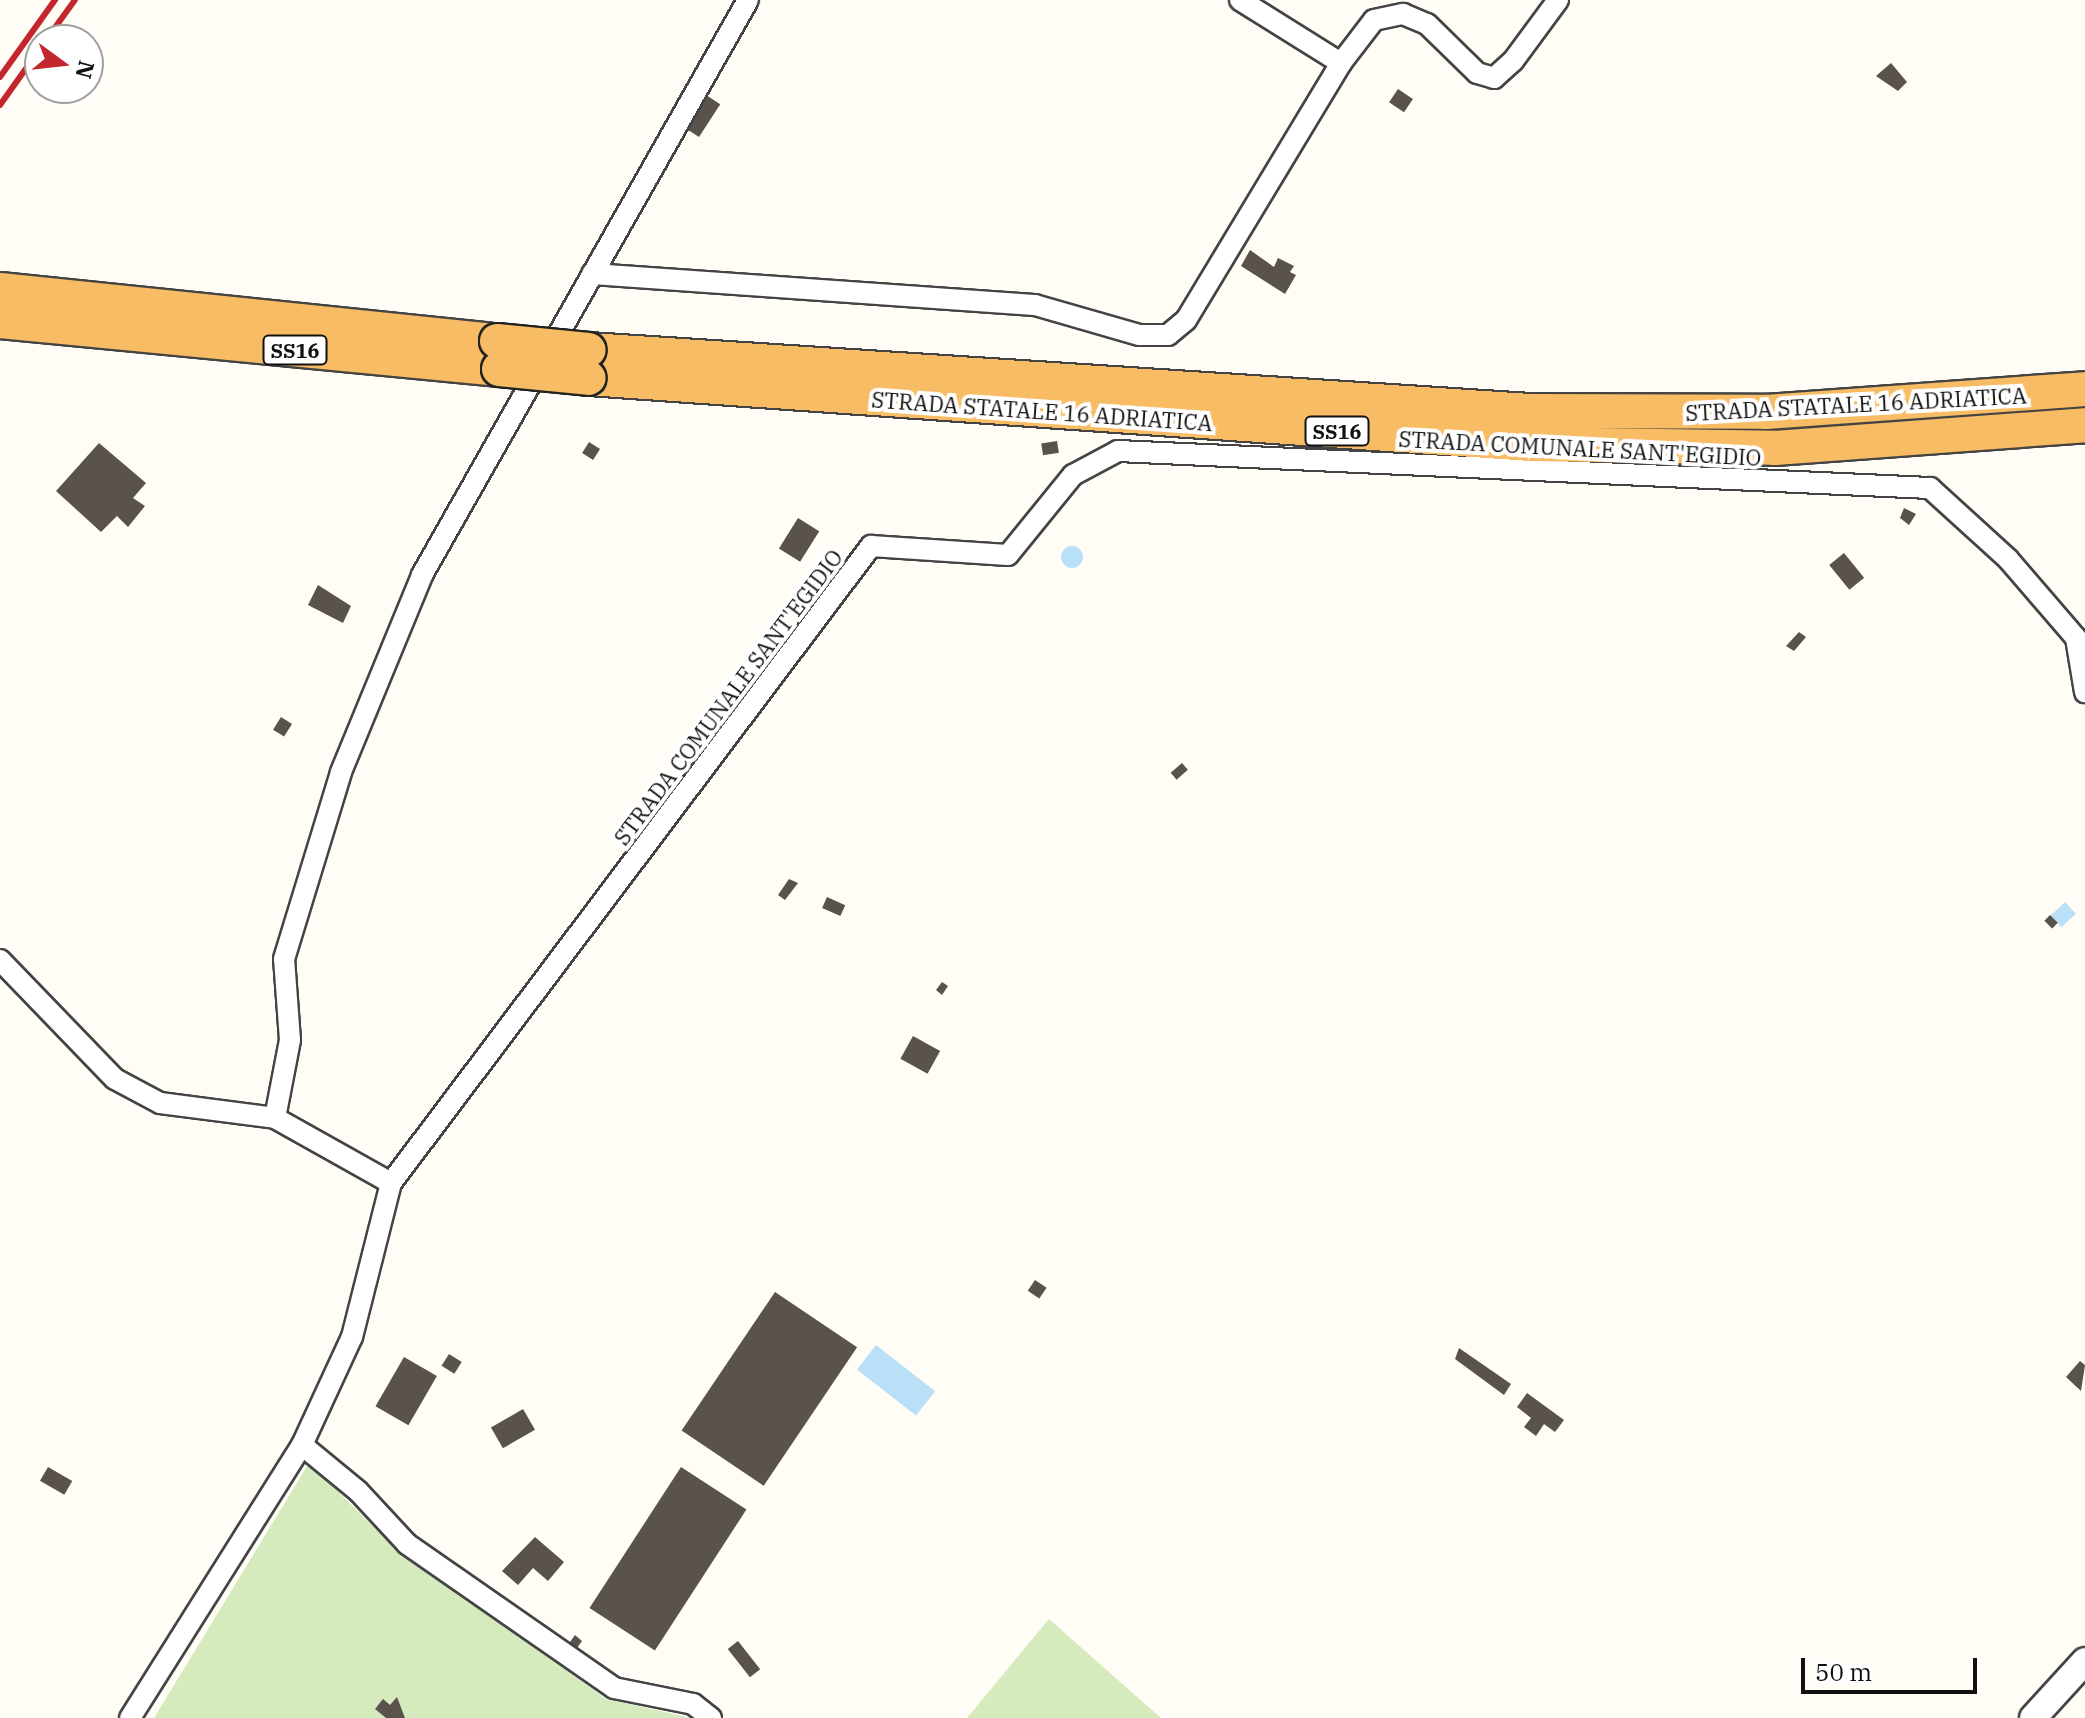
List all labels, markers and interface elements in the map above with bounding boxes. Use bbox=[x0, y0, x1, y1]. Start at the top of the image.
north arrow bbox=[24, 24, 104, 104]
text: N bbox=[69, 58, 102, 82]
road number: SS16 bbox=[261, 334, 329, 366]
street label: STRADA STATALE 16 ADRIATICA bbox=[1685, 382, 2027, 426]
street label: STRADA STATALE 16 ADRIATICA bbox=[871, 386, 1213, 436]
road number: SS16 bbox=[1303, 415, 1371, 447]
street label: STRADA COMUNALE SANT'EGIDIO bbox=[1398, 425, 1762, 471]
street label: STRADA COMUNALE SANT'EGIDIO bbox=[608, 544, 848, 850]
scale bar bbox=[1805, 1642, 1981, 1692]
text: 50 m bbox=[1815, 1656, 1872, 1688]

